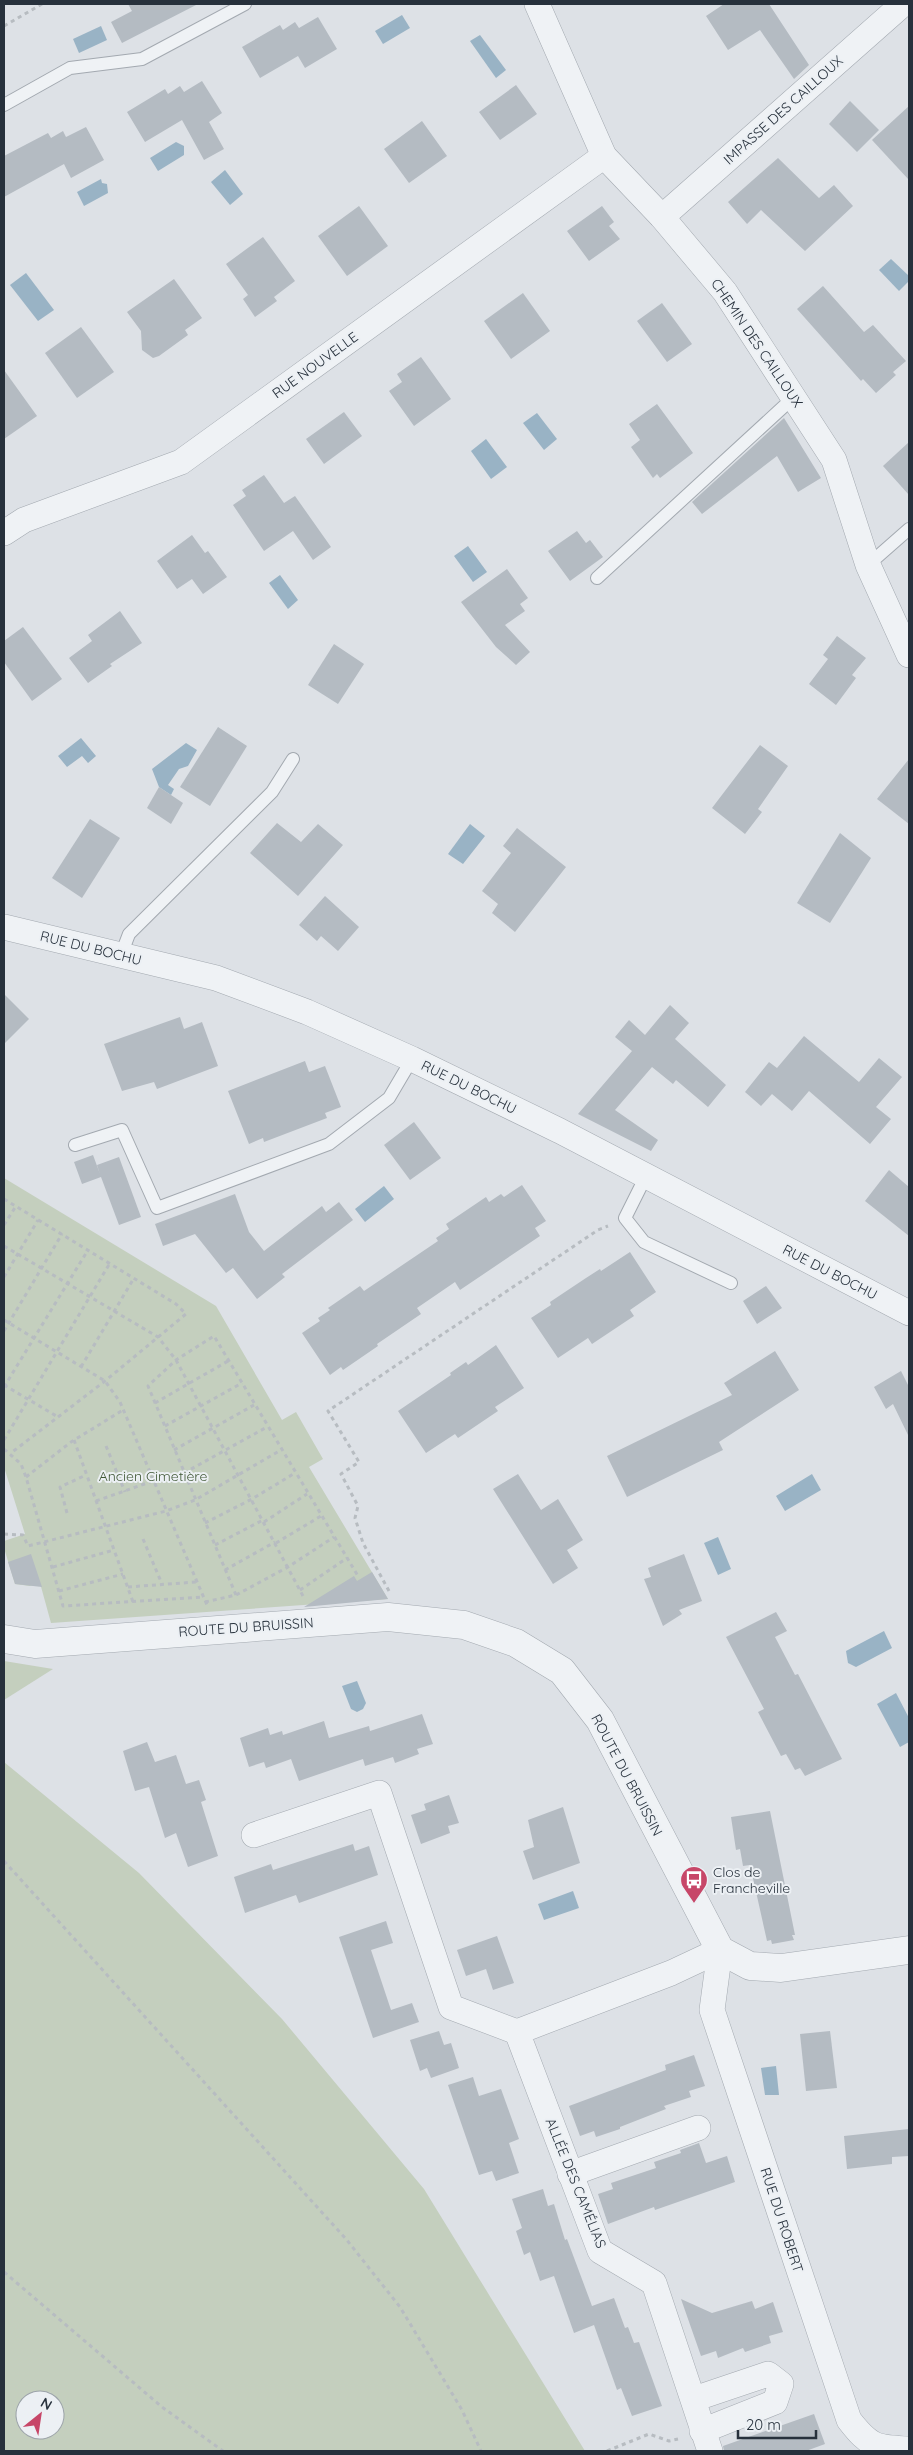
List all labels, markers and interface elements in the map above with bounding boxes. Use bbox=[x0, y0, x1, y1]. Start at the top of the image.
street label: IMPASSE DES CAILLOUX bbox=[720, 51, 847, 168]
street label: CHEMIN DES CAILLOUX bbox=[707, 275, 807, 411]
street label: RUE NOUVELLE bbox=[268, 328, 362, 402]
street label: RUE DU BOCHU bbox=[38, 927, 144, 969]
street label: RUE DU BOCHU bbox=[418, 1056, 520, 1118]
street label: RUE DU BOCHU bbox=[780, 1240, 880, 1304]
park label: Ancien Cimetière bbox=[99, 1467, 207, 1485]
street label: ROUTE DU BRUISSIN bbox=[178, 1613, 314, 1641]
street label: ROUTE DU BRUISSIN bbox=[587, 1711, 667, 1839]
place label: Clos de Francheville bbox=[713, 1863, 790, 1897]
bus stop icon: Clos de Francheville bbox=[679, 1865, 709, 1904]
street label: ALLÉE DES CAMÉLIAS bbox=[542, 2115, 610, 2251]
street label: RUE DU ROBERT bbox=[757, 2165, 807, 2275]
north arrow bbox=[15, 2390, 65, 2440]
text: N bbox=[38, 2393, 55, 2414]
scale bar bbox=[738, 2408, 816, 2440]
text: 20 m bbox=[746, 2415, 781, 2434]

